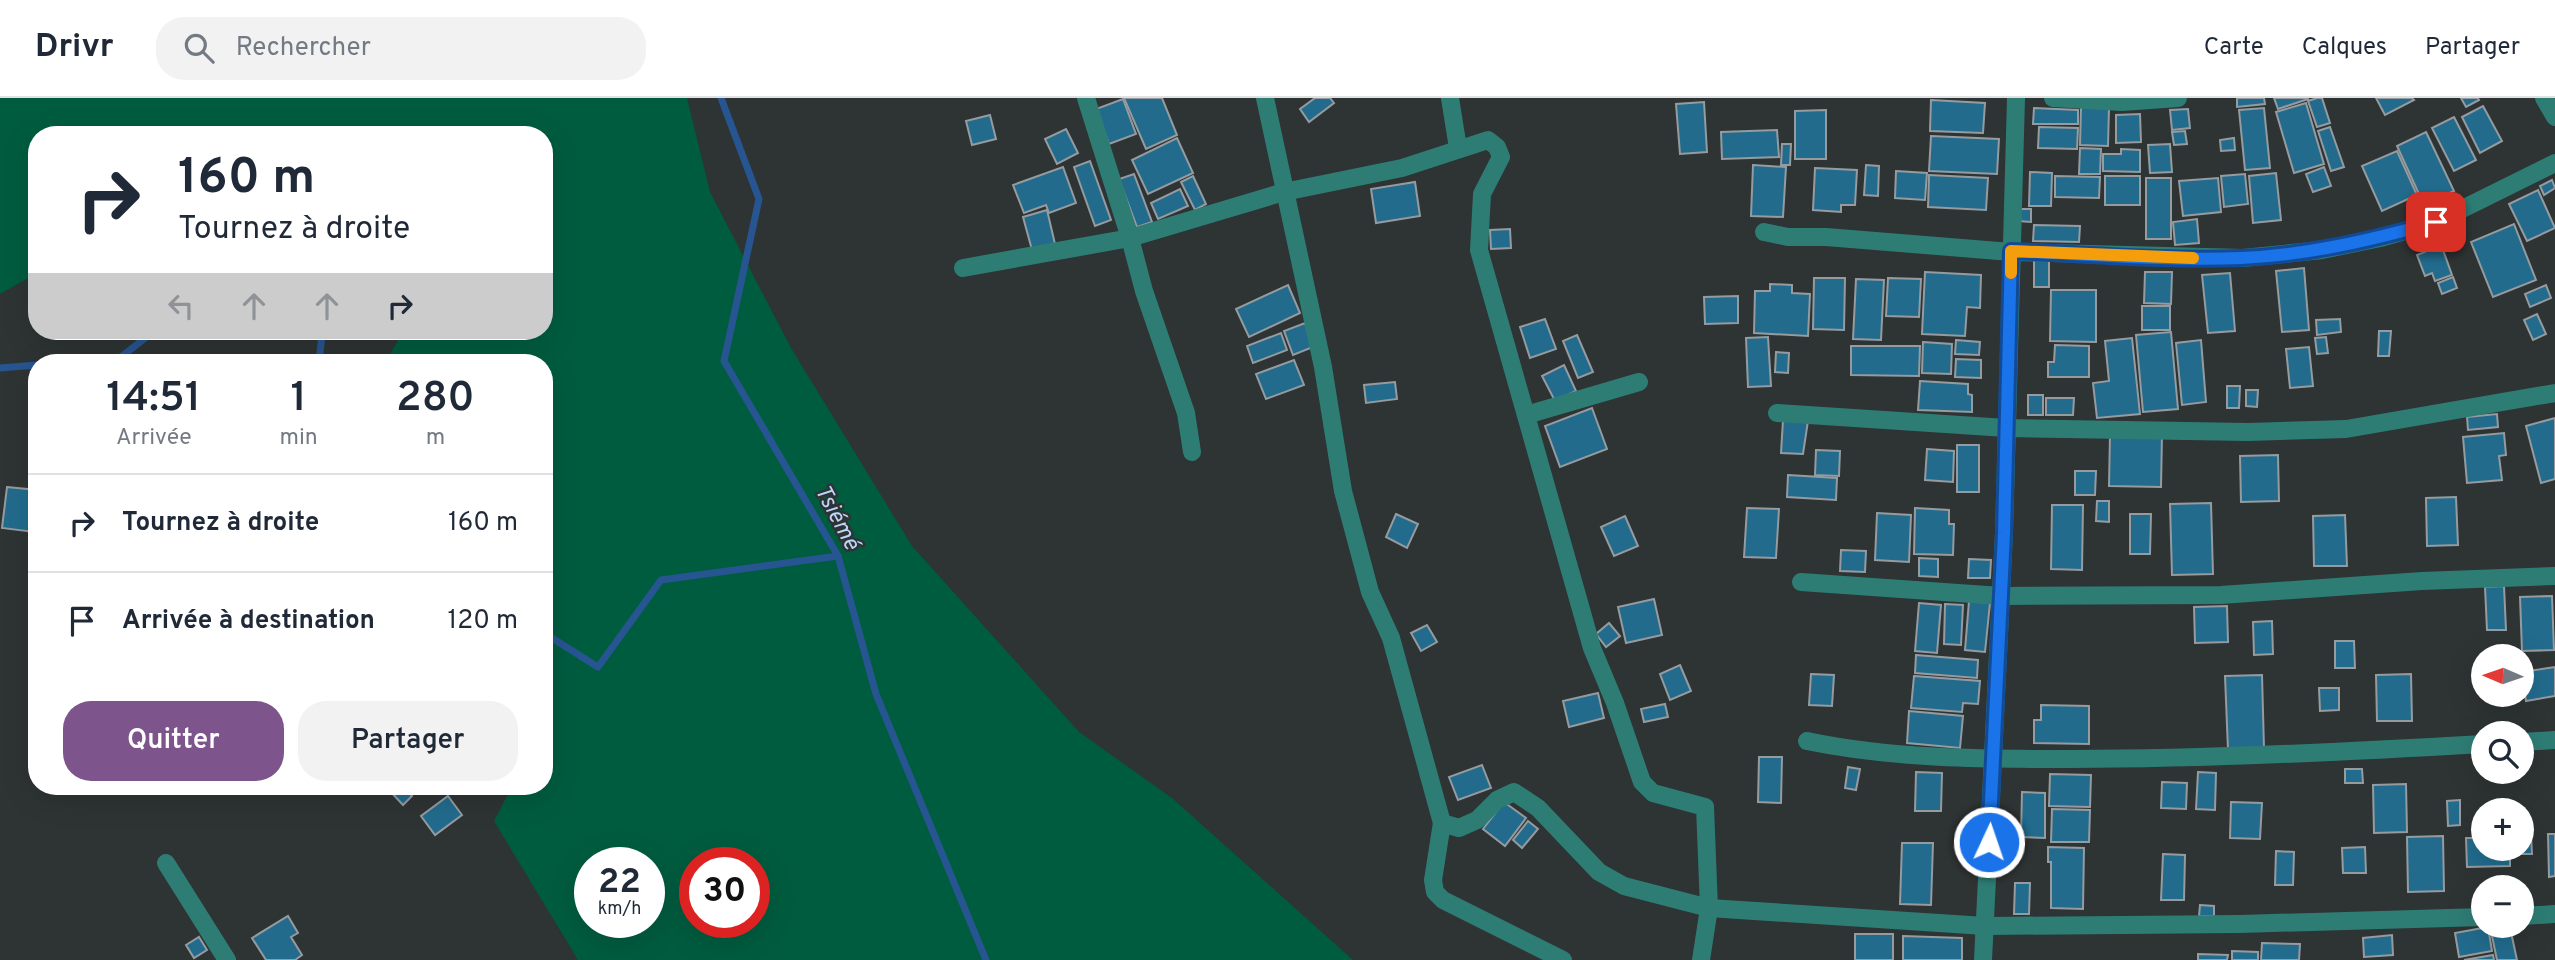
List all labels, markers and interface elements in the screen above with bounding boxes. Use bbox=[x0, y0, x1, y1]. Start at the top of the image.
search box bbox=[156, 17, 646, 80]
text: Drivr bbox=[35, 27, 114, 69]
icon: search bbox=[180, 29, 218, 67]
text: Rechercher bbox=[236, 32, 371, 65]
text: Carte bbox=[2204, 33, 2264, 63]
text: Calques bbox=[2302, 33, 2387, 63]
text: Partager bbox=[2425, 33, 2520, 63]
text: 160 m bbox=[178, 149, 315, 211]
icon: right bbox=[63, 154, 154, 245]
pin bbox=[2406, 192, 2466, 252]
icon: arrive bbox=[2417, 203, 2455, 241]
text: Tournez à droite bbox=[178, 210, 410, 250]
icon: left bbox=[162, 287, 200, 325]
icon: ahead bbox=[235, 287, 273, 325]
icon: ahead bbox=[308, 287, 346, 325]
icon: right bbox=[381, 287, 419, 325]
text: 14:51 bbox=[106, 373, 201, 426]
text: 1 bbox=[290, 373, 307, 426]
text: 280 bbox=[396, 373, 475, 426]
text: Arrivée bbox=[116, 424, 192, 453]
text: min bbox=[280, 424, 318, 453]
text: m bbox=[426, 424, 445, 453]
water label: Tsiémé bbox=[807, 480, 866, 558]
icon: right bbox=[63, 504, 101, 542]
text: Tournez à droite bbox=[122, 507, 319, 540]
text: 160 m bbox=[448, 507, 518, 540]
icon: arrive bbox=[63, 602, 101, 640]
text: Arrivée à destination bbox=[122, 605, 375, 638]
text: 120 m bbox=[448, 605, 518, 638]
north arrow bbox=[2471, 644, 2534, 707]
map controls bbox=[2471, 644, 2534, 938]
button: Quitter bbox=[63, 701, 284, 781]
button: Partager bbox=[298, 701, 518, 781]
button: search bbox=[2471, 721, 2534, 784]
button: + bbox=[2471, 798, 2534, 861]
position arrow bbox=[1952, 805, 2026, 879]
speed limit sign: 30 bbox=[679, 847, 770, 938]
text: 22 bbox=[598, 861, 641, 905]
button: − bbox=[2471, 875, 2534, 938]
text: km/h bbox=[598, 898, 641, 921]

